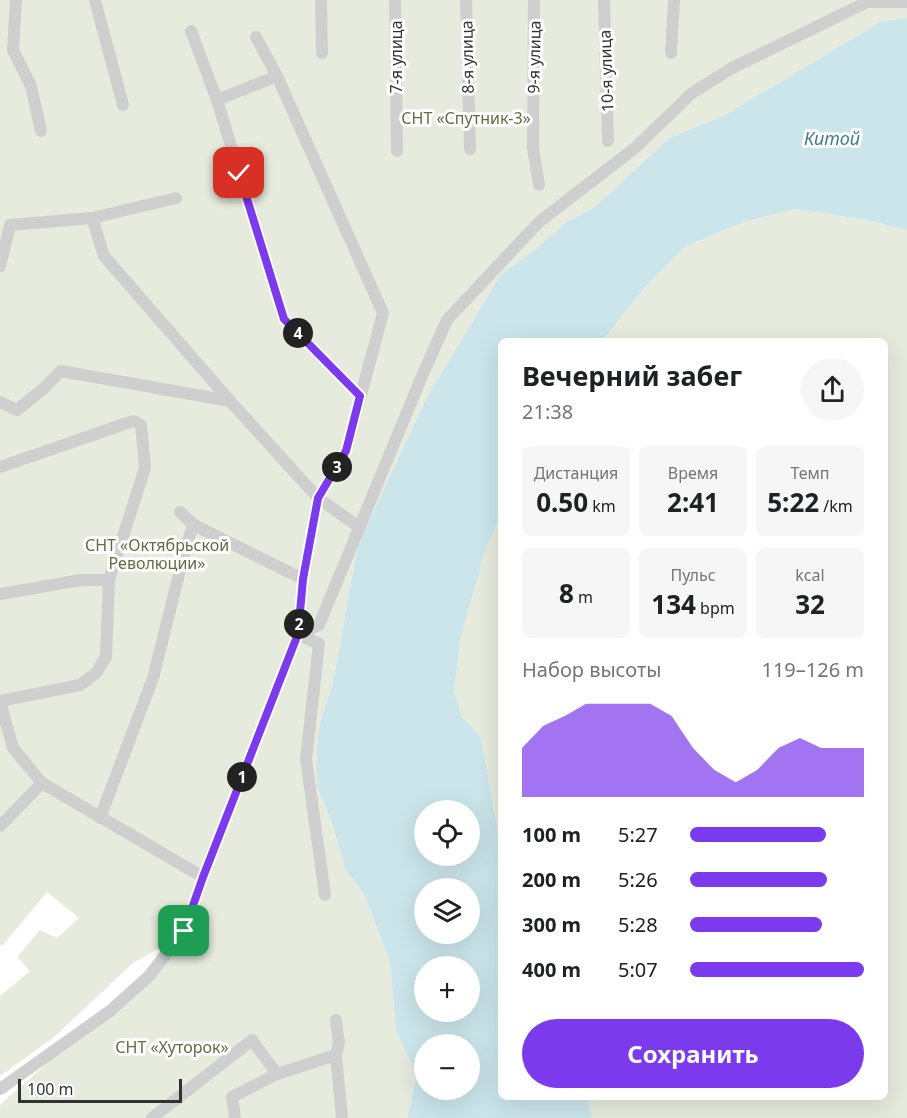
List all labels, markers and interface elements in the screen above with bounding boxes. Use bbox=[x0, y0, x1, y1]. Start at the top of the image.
street label: 7-я улица bbox=[385, 20, 407, 94]
street label: 8-я улица bbox=[455, 20, 479, 94]
street label: 9-я улица bbox=[522, 20, 546, 94]
street label: 10-я улица bbox=[594, 30, 618, 112]
park label: СНТ «Спутник-3» bbox=[401, 107, 531, 129]
water label: Китой bbox=[804, 126, 860, 150]
pin bbox=[213, 147, 264, 198]
icon: check bbox=[222, 156, 255, 189]
pin: 4 bbox=[283, 318, 313, 348]
text: 4 bbox=[293, 322, 303, 344]
text: Вечерний забег bbox=[522, 357, 742, 394]
button: share bbox=[801, 358, 864, 421]
text: 21:38 bbox=[522, 398, 573, 425]
pin: 3 bbox=[322, 452, 352, 482]
text: 3 bbox=[332, 456, 342, 478]
text: Дистанция bbox=[534, 462, 618, 484]
text: Время bbox=[668, 462, 718, 484]
text: Темп bbox=[790, 462, 830, 484]
text: 0.50 bbox=[536, 484, 588, 520]
text: 2:41 bbox=[667, 484, 719, 520]
text: 5:22 bbox=[767, 484, 819, 520]
text: km bbox=[588, 495, 616, 517]
text: /km bbox=[819, 495, 853, 517]
park label: СНТ «Октябрьской Революции» bbox=[85, 534, 229, 574]
text: Пульс bbox=[670, 564, 716, 586]
text: kcal bbox=[795, 564, 825, 586]
text: 8 bbox=[559, 575, 574, 611]
text: m bbox=[574, 586, 593, 608]
text: 134 bbox=[651, 586, 696, 622]
text: 32 bbox=[795, 586, 825, 622]
text: bpm bbox=[696, 597, 735, 619]
pin: 2 bbox=[284, 609, 314, 639]
text: 2 bbox=[294, 613, 304, 635]
text: Набор высоты bbox=[522, 656, 661, 683]
text: 119–126 m bbox=[761, 656, 864, 683]
pin: 1 bbox=[227, 762, 257, 792]
text: 1 bbox=[237, 766, 247, 788]
map controls bbox=[414, 800, 480, 1100]
button: locate bbox=[414, 800, 480, 866]
text: 100 m bbox=[522, 821, 581, 848]
text: 5:27 bbox=[618, 821, 658, 848]
text: 200 m bbox=[522, 866, 581, 893]
text: 5:26 bbox=[618, 866, 658, 893]
button: layers bbox=[414, 878, 480, 944]
pin bbox=[158, 905, 209, 956]
text: 300 m bbox=[522, 911, 581, 938]
text: 5:28 bbox=[618, 911, 658, 938]
icon: arrive bbox=[167, 914, 200, 947]
button: + bbox=[414, 956, 480, 1022]
text: 400 m bbox=[522, 956, 581, 983]
text: 5:07 bbox=[618, 956, 658, 983]
button: Сохранить bbox=[522, 1019, 864, 1088]
button: − bbox=[414, 1034, 480, 1100]
park label: СНТ «Хуторок» bbox=[115, 1036, 229, 1058]
scale bar bbox=[18, 1076, 182, 1104]
text: 100 m bbox=[27, 1078, 74, 1100]

